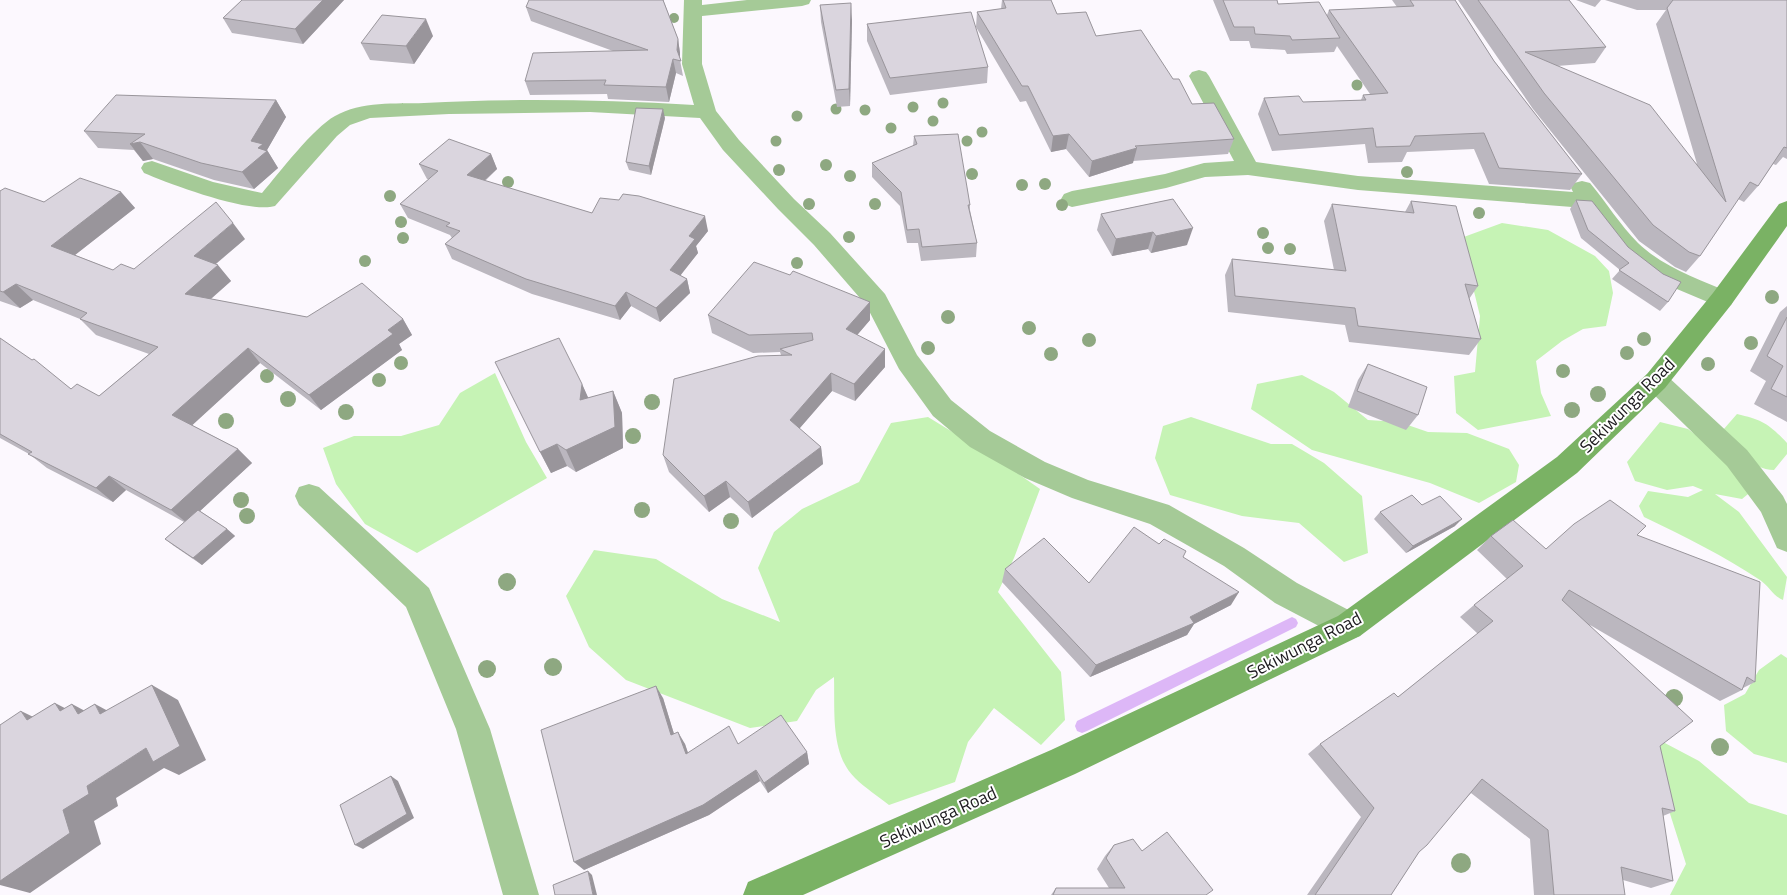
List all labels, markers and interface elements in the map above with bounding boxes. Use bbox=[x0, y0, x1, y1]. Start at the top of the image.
street label: Sekiwunga Road bbox=[1573, 351, 1681, 459]
street label: Sekiwunga Road bbox=[1242, 604, 1366, 686]
street label: Sekiwunga Road bbox=[875, 779, 1001, 855]

